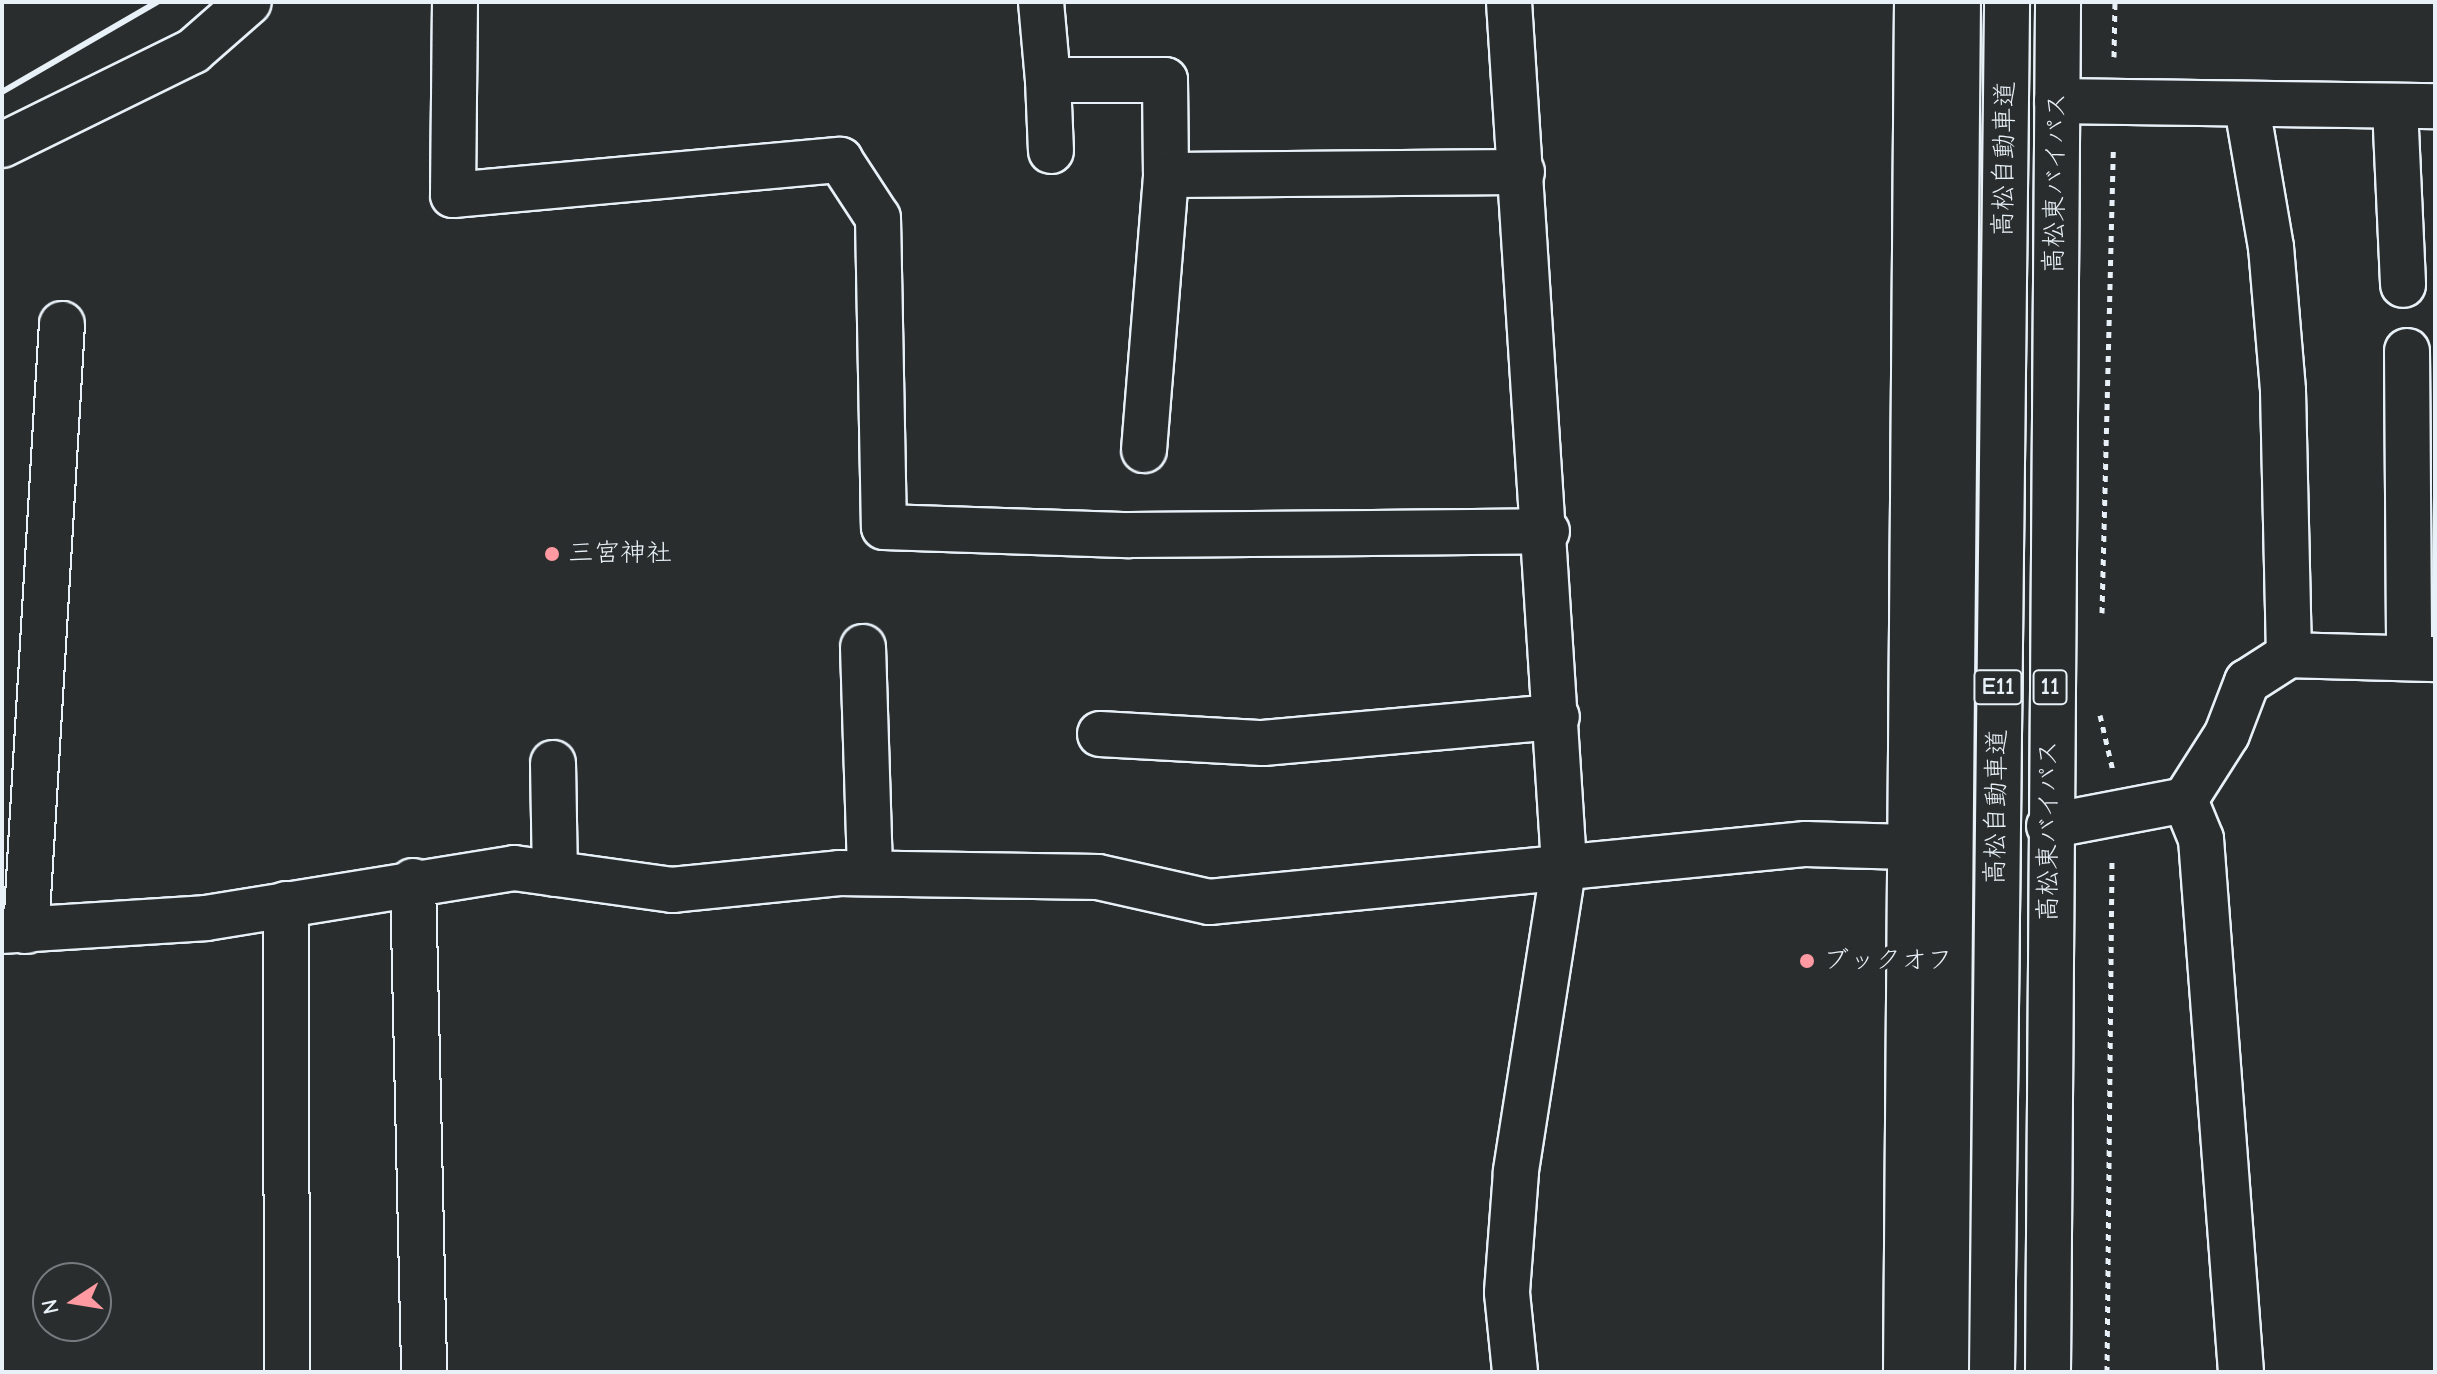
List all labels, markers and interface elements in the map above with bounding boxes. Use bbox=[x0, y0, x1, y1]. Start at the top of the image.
street label: 高松自動車道 bbox=[1988, 81, 2022, 237]
street label: 高松東バイパス bbox=[2039, 92, 2073, 274]
place label: 三宮神社 bbox=[568, 538, 672, 570]
marker: 三宮神社 bbox=[543, 545, 561, 563]
road number: E11 bbox=[1972, 667, 2024, 707]
road number: 11 bbox=[2032, 667, 2068, 707]
street label: 高松自動車道 bbox=[1980, 729, 2014, 885]
street label: 高松東バイパス bbox=[2033, 740, 2065, 922]
place label: ブックオフ bbox=[1823, 945, 1953, 977]
marker: ブックオフ bbox=[1798, 952, 1816, 970]
north arrow bbox=[32, 1262, 112, 1342]
text: N bbox=[36, 1297, 65, 1316]

